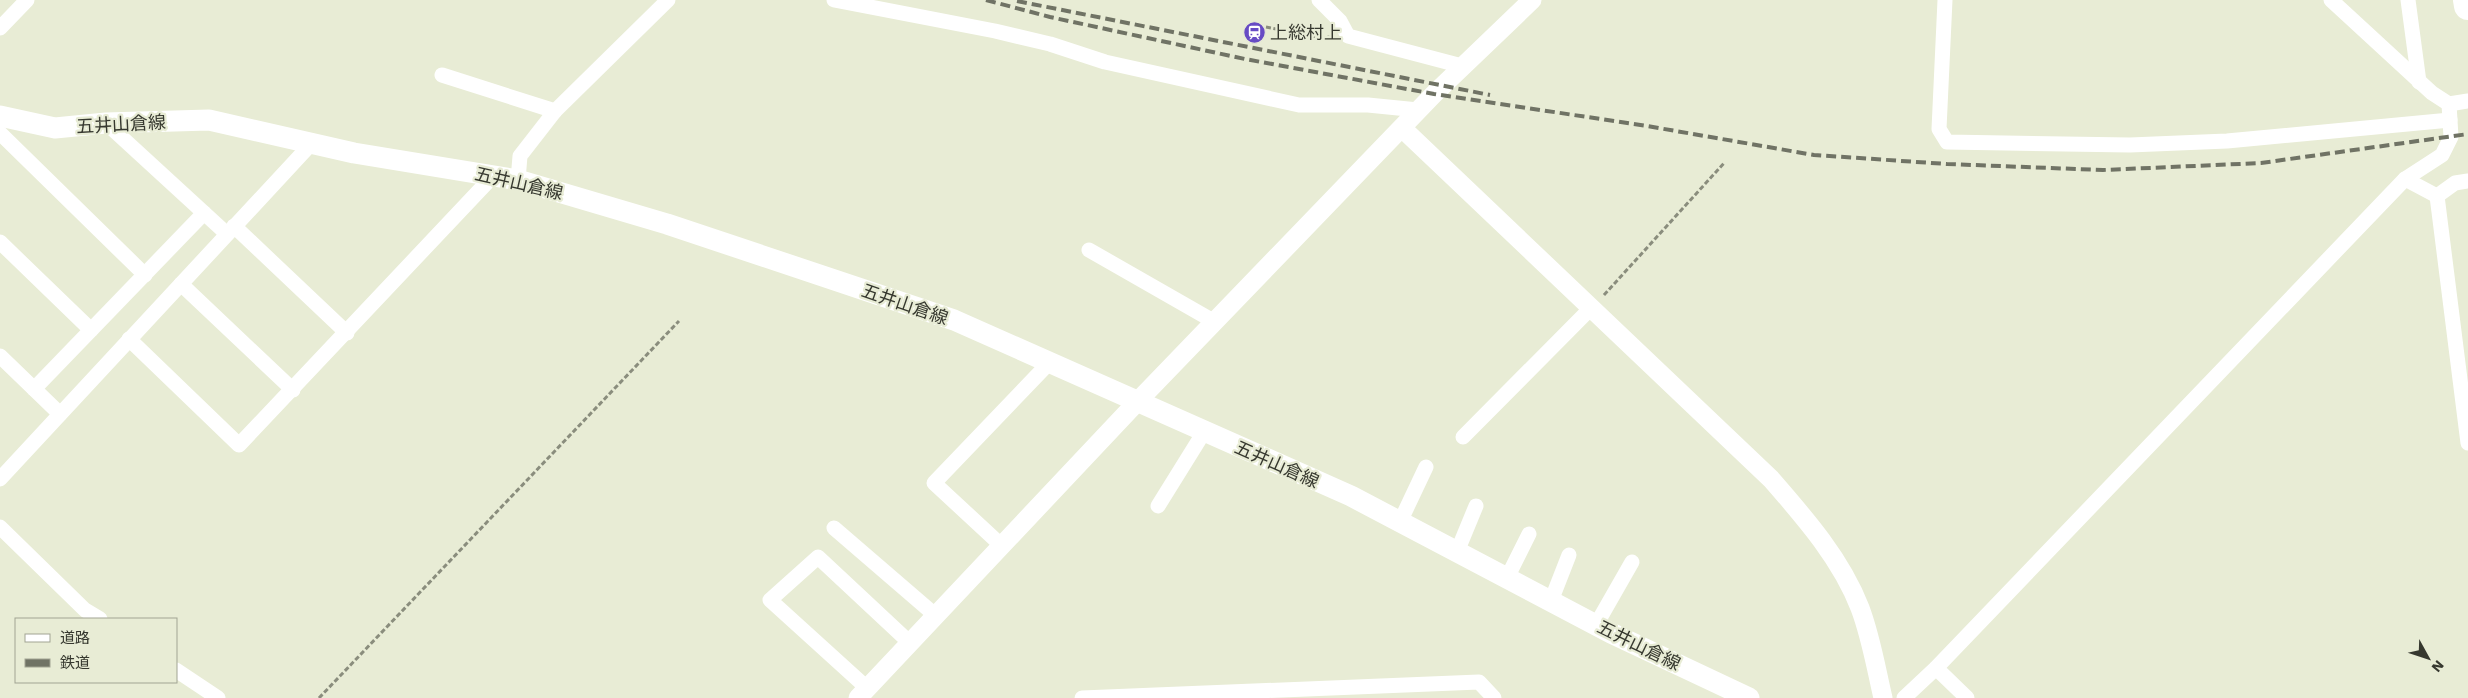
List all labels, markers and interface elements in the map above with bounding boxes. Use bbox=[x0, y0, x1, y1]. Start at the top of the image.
station icon: 上総村上 bbox=[1242, 20, 1266, 44]
place label: 上総村上 bbox=[1270, 22, 1342, 43]
street label: 五井山倉線 bbox=[76, 111, 166, 137]
street label: 五井山倉線 bbox=[473, 163, 565, 203]
street label: 五井山倉線 bbox=[859, 279, 951, 329]
street label: 五井山倉線 bbox=[1232, 436, 1322, 492]
street label: 五井山倉線 bbox=[1594, 616, 1684, 674]
legend bbox=[15, 618, 178, 683]
text: 道路 bbox=[60, 629, 90, 647]
north arrow bbox=[2403, 633, 2453, 683]
text: 鉄道 bbox=[60, 654, 90, 672]
text: N bbox=[2428, 657, 2447, 675]

